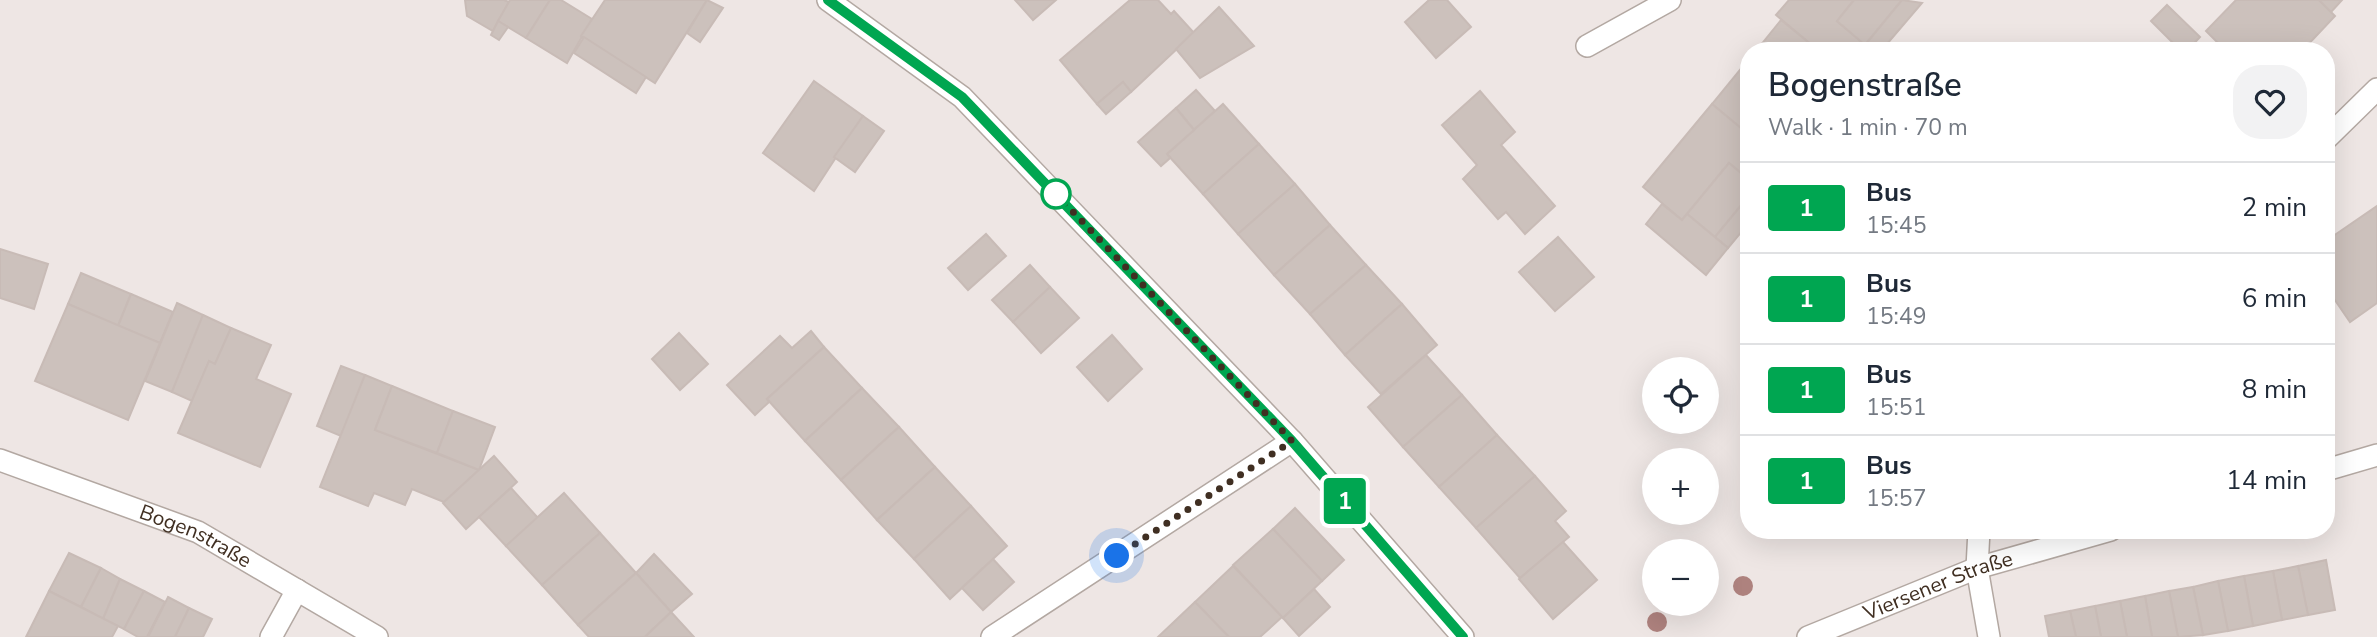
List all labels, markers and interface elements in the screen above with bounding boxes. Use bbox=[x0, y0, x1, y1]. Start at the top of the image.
text: Bogenstraße bbox=[1768, 63, 1962, 108]
button: heart bbox=[2233, 65, 2307, 139]
text: Walk · 1 min · 70 m bbox=[1768, 112, 1968, 143]
text: Bus bbox=[1866, 175, 1912, 210]
unlabelled marker bbox=[1041, 179, 1071, 209]
text: 2 min bbox=[2242, 190, 2307, 225]
text: 1 bbox=[1799, 192, 1814, 224]
text: 15:45 bbox=[1866, 210, 1926, 241]
text: Bus bbox=[1866, 266, 1912, 301]
text: 6 min bbox=[2242, 281, 2307, 316]
text: 1 bbox=[1799, 283, 1814, 315]
text: 15:49 bbox=[1866, 301, 1926, 332]
map controls bbox=[1642, 357, 1719, 616]
button: locate bbox=[1642, 357, 1719, 434]
text: Bus bbox=[1866, 357, 1912, 392]
text: 8 min bbox=[2242, 372, 2307, 407]
text: 1 bbox=[1799, 374, 1814, 406]
text: 15:51 bbox=[1866, 392, 1926, 423]
button: + bbox=[1642, 448, 1719, 525]
text: Bus bbox=[1866, 448, 1912, 483]
text: 14 min bbox=[2226, 463, 2307, 498]
text: 1 bbox=[1799, 465, 1814, 497]
line badge: 1 bbox=[1322, 478, 1368, 524]
text: 15:57 bbox=[1866, 483, 1926, 514]
text: 1 bbox=[1338, 485, 1352, 517]
street label: Bogenstraße bbox=[136, 498, 257, 574]
your location bbox=[1099, 538, 1134, 573]
button: − bbox=[1642, 539, 1719, 616]
street label: Viersener Straße bbox=[1858, 545, 2016, 627]

